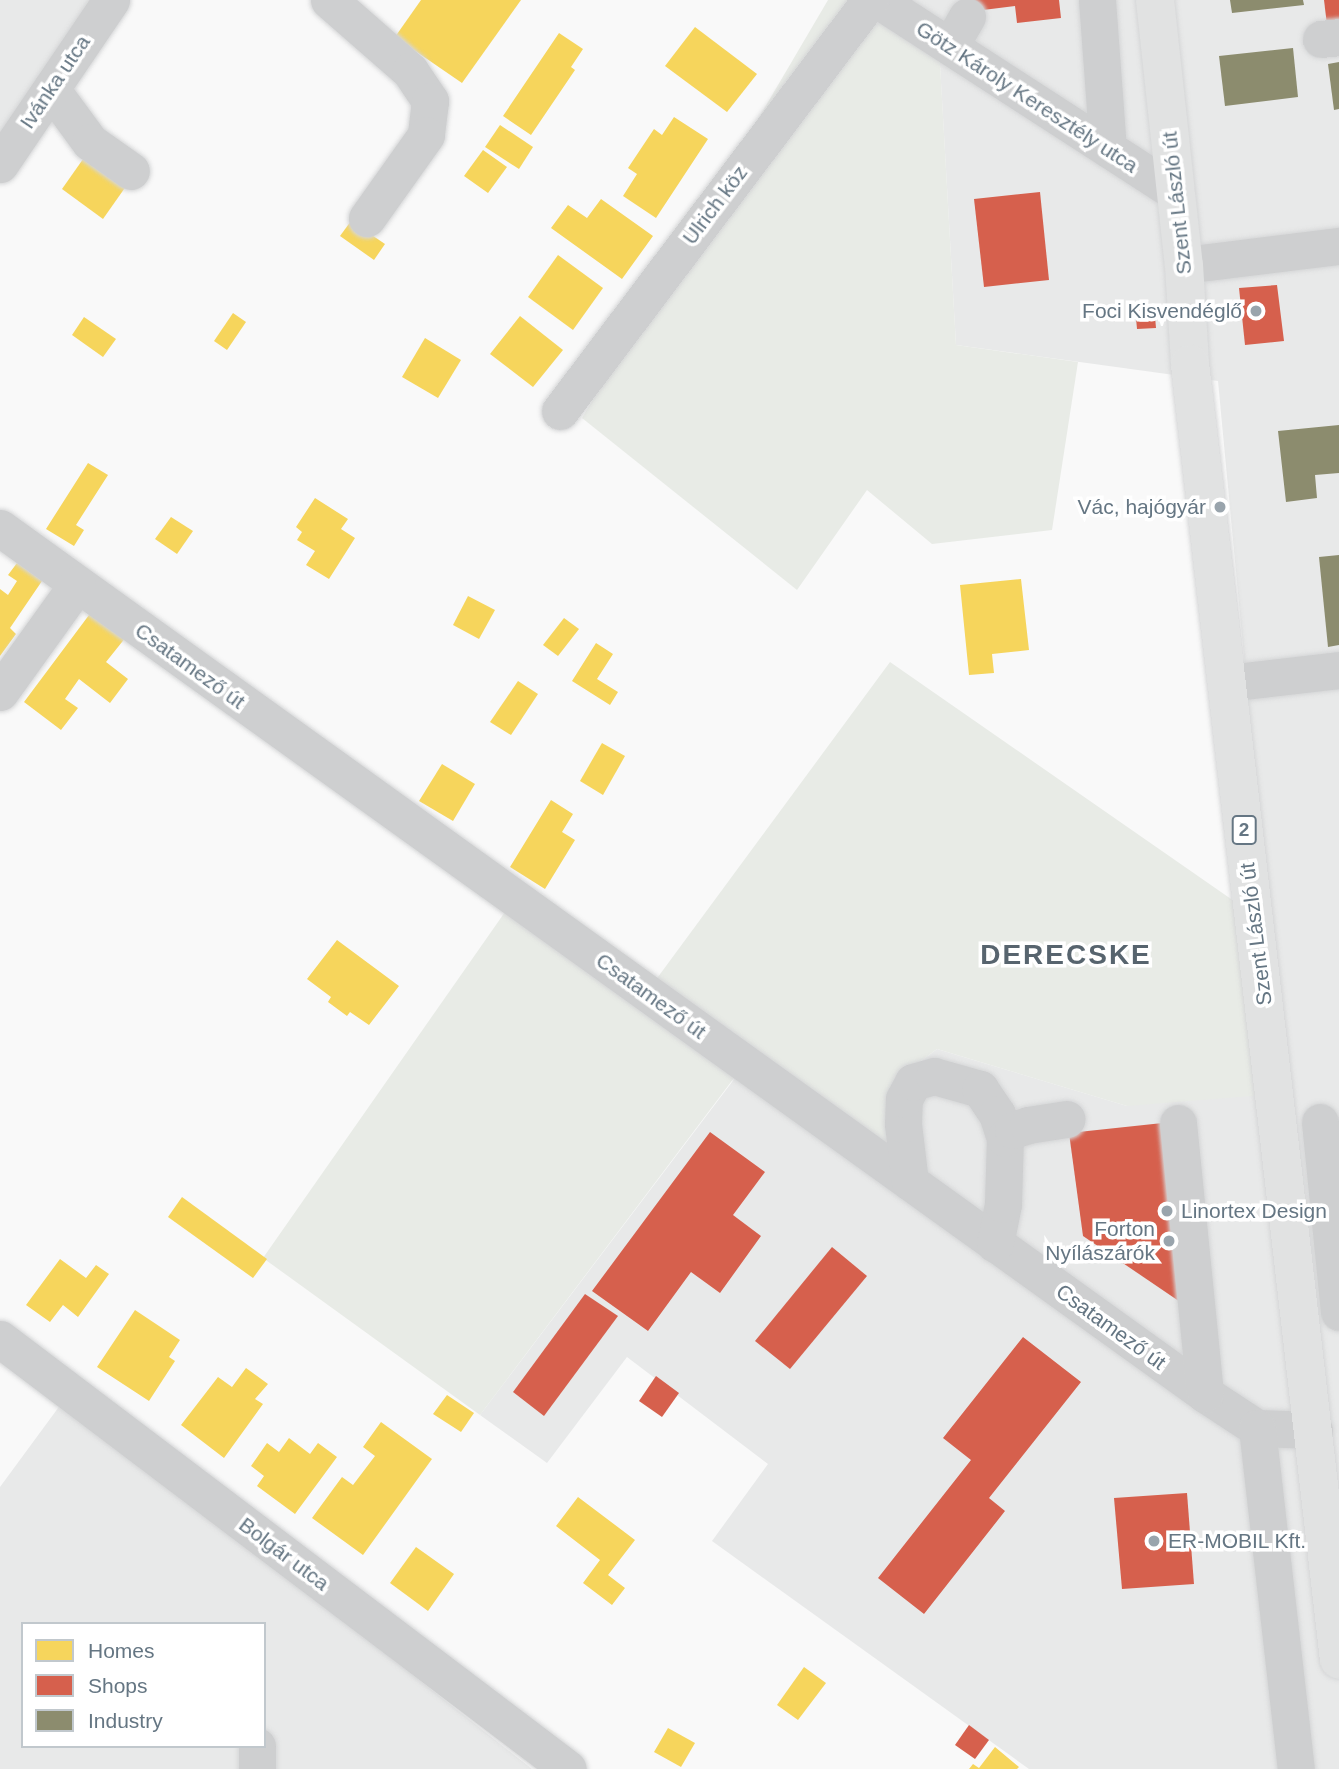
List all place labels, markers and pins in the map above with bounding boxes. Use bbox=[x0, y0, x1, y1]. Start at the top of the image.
place label: Foci Kisvendéglő bbox=[1082, 298, 1242, 324]
marker: Foci Kisvendéglő bbox=[1248, 303, 1264, 319]
place label: Vác, hajógyár bbox=[1078, 494, 1206, 520]
marker: Vác, hajógyár bbox=[1212, 499, 1228, 515]
place label: Linortex Design bbox=[1181, 1198, 1327, 1224]
marker: Linortex Design bbox=[1159, 1203, 1175, 1219]
place label: Forton Nyílászárók bbox=[1045, 1216, 1155, 1266]
marker: Forton Nyílászárók bbox=[1161, 1233, 1177, 1249]
place label: ER-MOBIL Kft. bbox=[1168, 1528, 1307, 1554]
marker: ER-MOBIL Kft. bbox=[1146, 1533, 1162, 1549]

